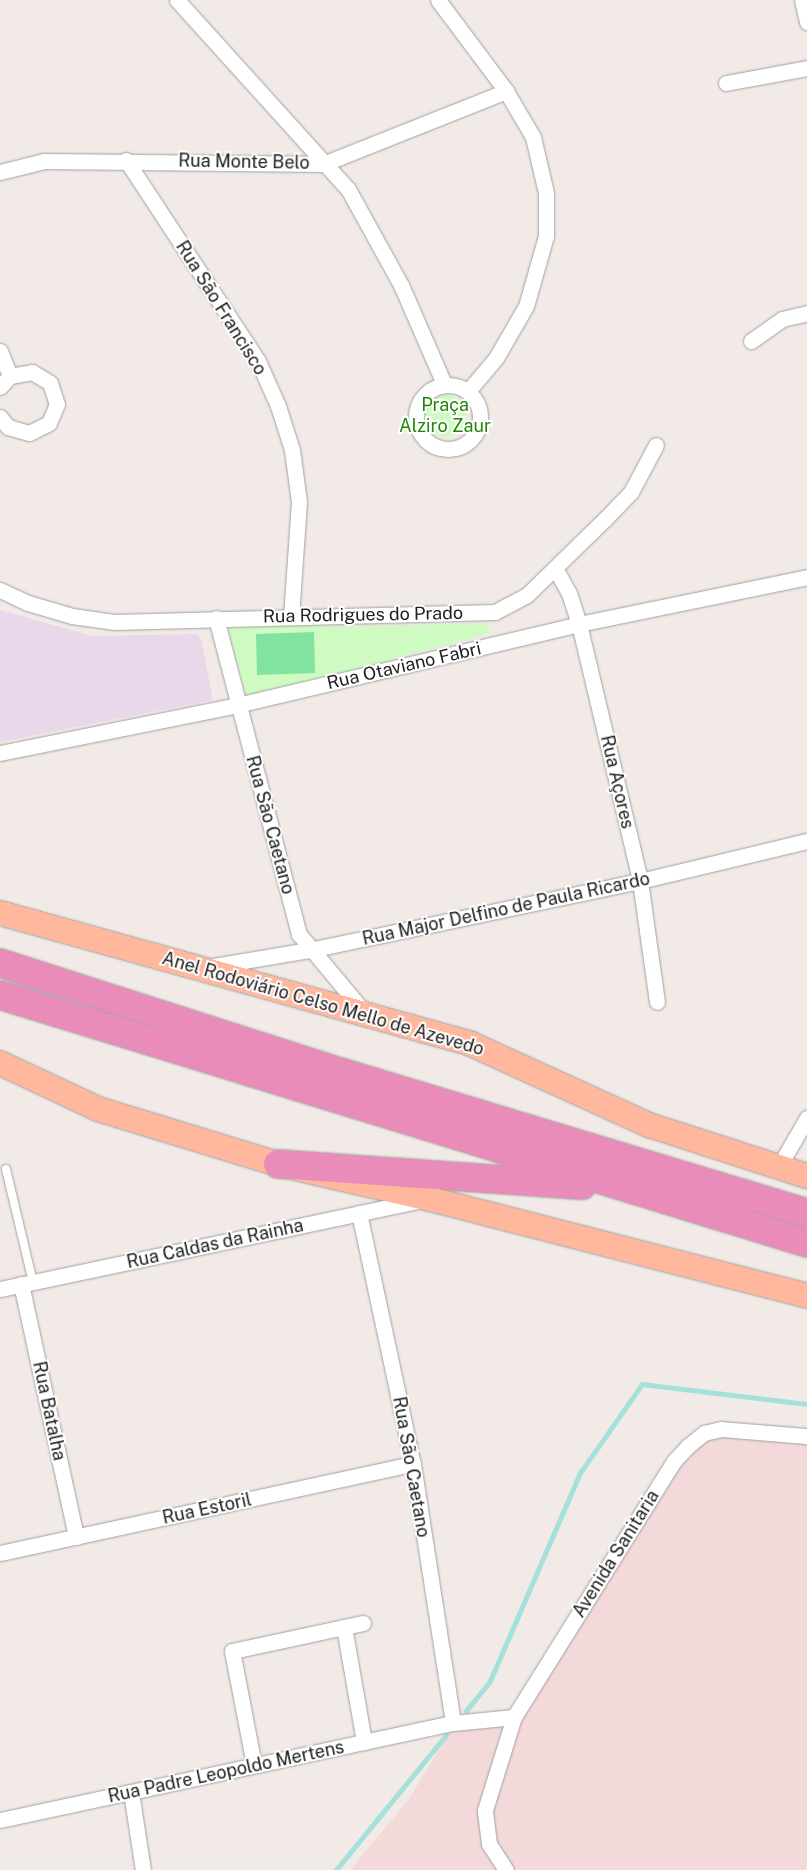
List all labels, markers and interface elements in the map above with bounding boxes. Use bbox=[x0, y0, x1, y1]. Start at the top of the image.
street label: Rua Monte Belo bbox=[178, 150, 310, 174]
street label: Rua São Francisco bbox=[171, 237, 271, 379]
park label: Praça Alziro Zaur bbox=[399, 395, 491, 438]
street label: Rua Rodrigues do Prado bbox=[263, 602, 463, 628]
street label: Rua Otaviano Fabri bbox=[325, 638, 483, 694]
street label: Rua Açores bbox=[596, 733, 638, 831]
street label: Rua São Caetano bbox=[241, 753, 299, 897]
street label: Rua Major Delfino de Paula Ricardo bbox=[360, 868, 652, 950]
street label: Anel Rodoviário Celso Mello de Azevedo bbox=[159, 948, 487, 1060]
street label: Rua Caldas da Rainha bbox=[125, 1215, 305, 1273]
street label: Rua Batalha bbox=[28, 1359, 70, 1463]
street label: Rua São Caetano bbox=[388, 1395, 434, 1539]
street label: Avenida Sanitaria bbox=[568, 1486, 664, 1622]
street label: Rua Estoril bbox=[160, 1489, 254, 1529]
street label: Rua Padre Leopoldo Mertens bbox=[106, 1736, 346, 1808]

